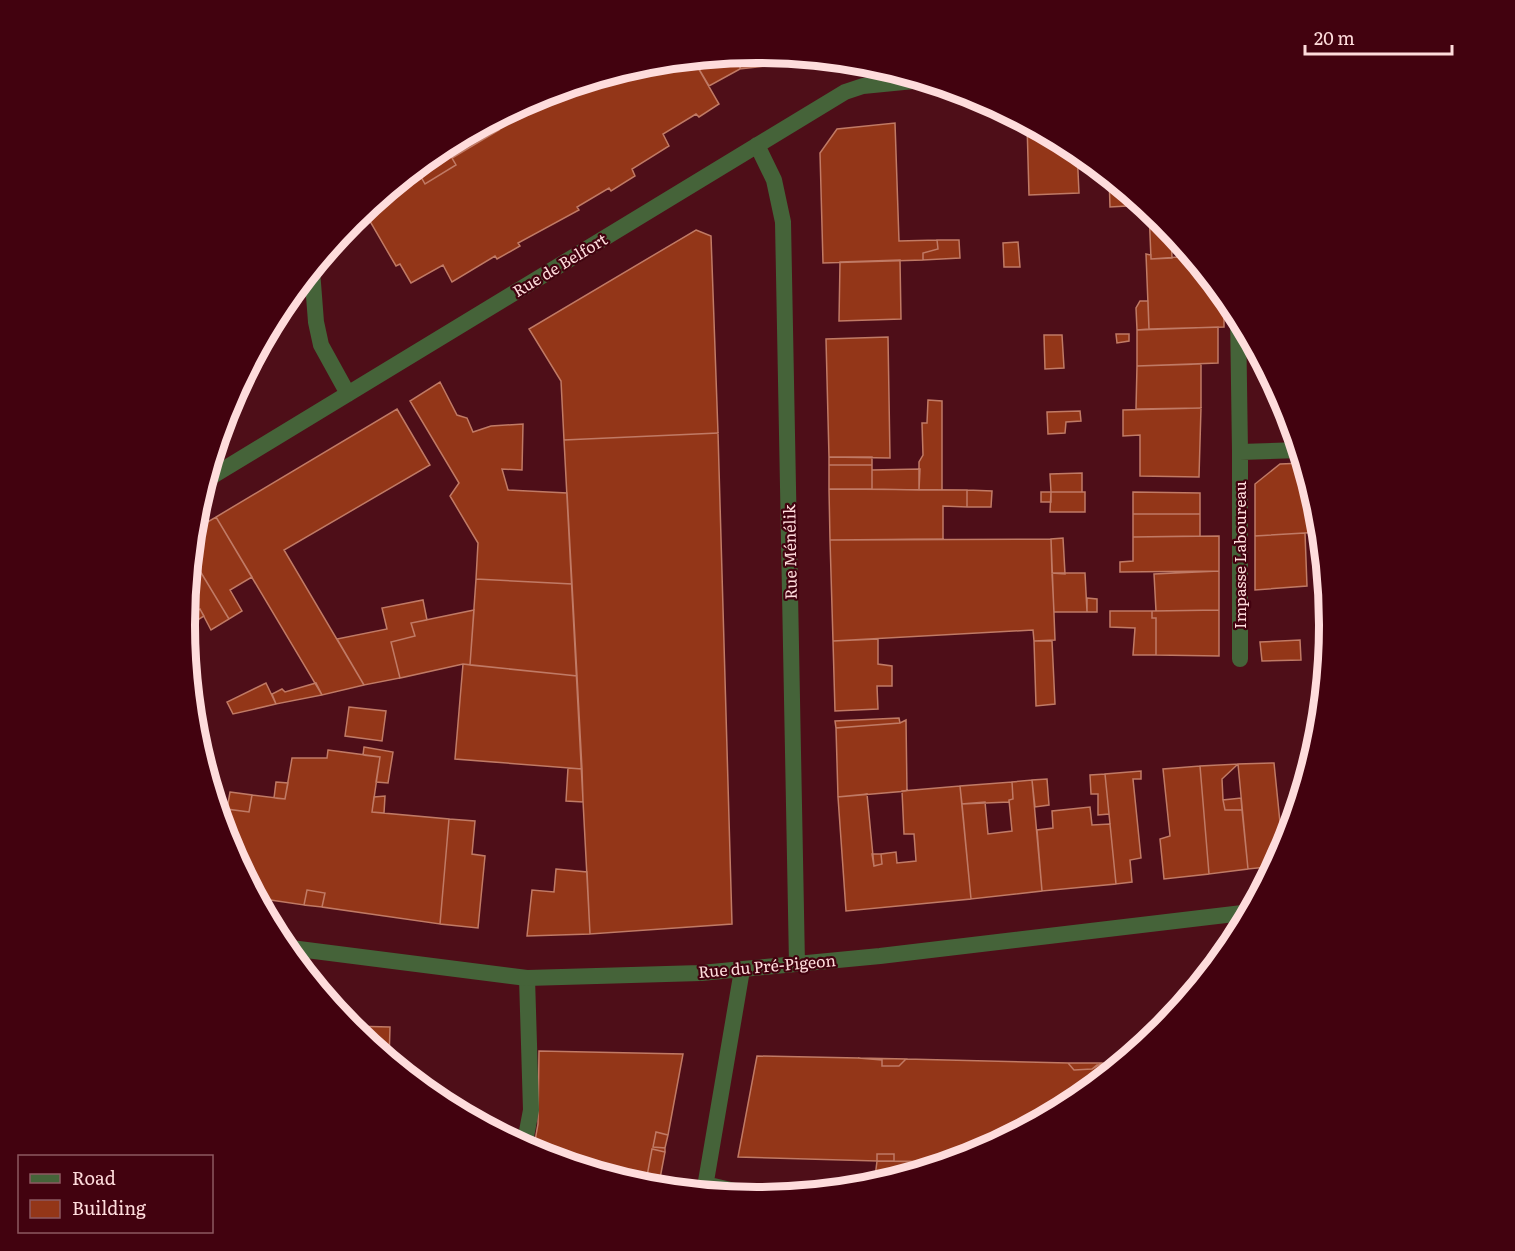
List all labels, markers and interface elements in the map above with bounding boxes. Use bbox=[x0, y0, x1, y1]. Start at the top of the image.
scale bar bbox=[1305, 18, 1452, 56]
text: 20 m bbox=[1314, 24, 1355, 51]
street label: Rue de Belfort bbox=[507, 226, 612, 302]
street label: Impasse Laboureau bbox=[1227, 481, 1251, 629]
street label: Rue Ménélik bbox=[776, 504, 802, 600]
street label: Rue du Pré-Pigeon bbox=[697, 947, 837, 983]
legend bbox=[18, 1155, 213, 1233]
text: Road bbox=[72, 1164, 116, 1191]
text: Building bbox=[72, 1194, 147, 1221]

